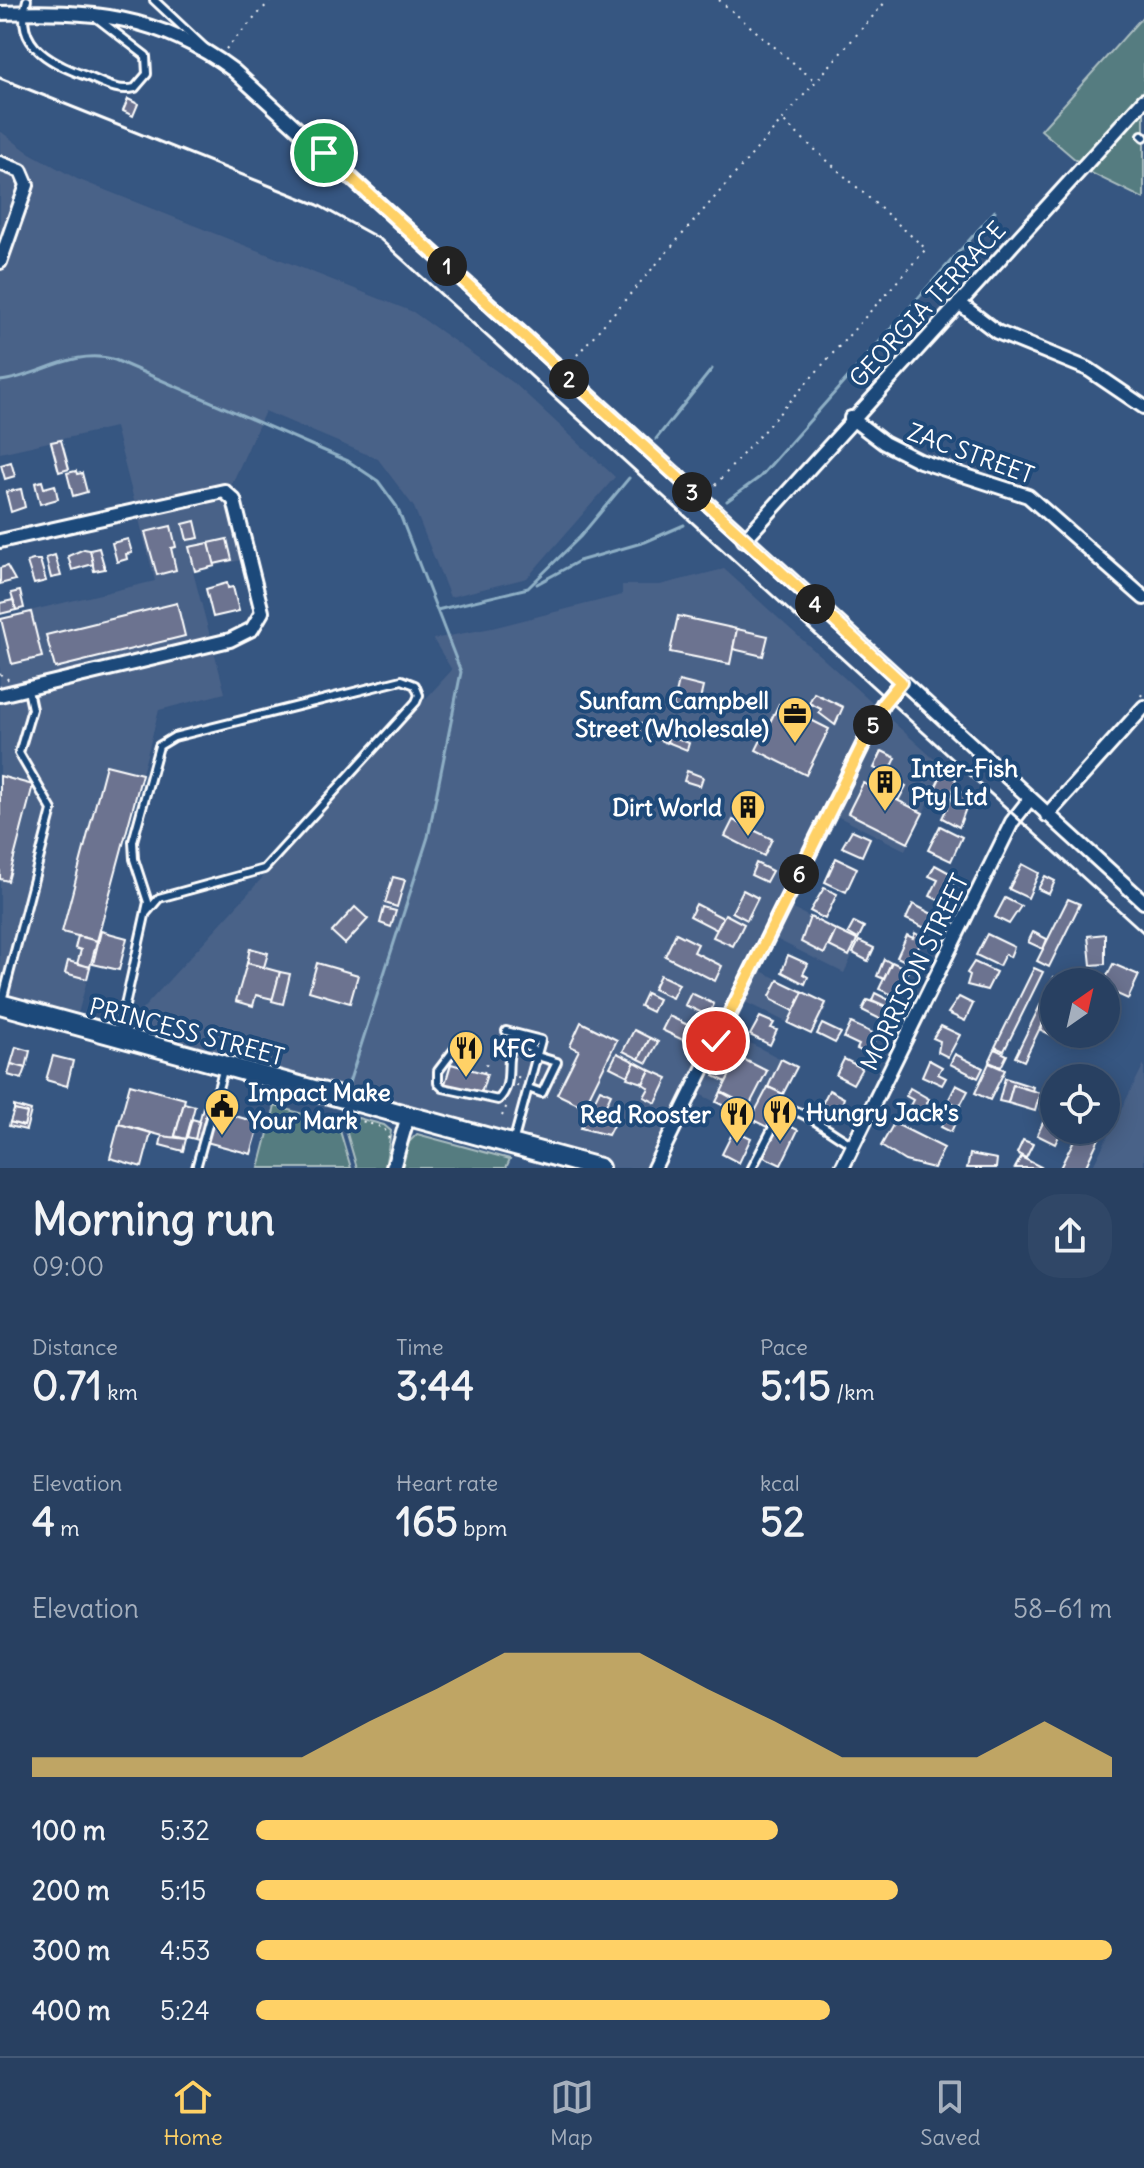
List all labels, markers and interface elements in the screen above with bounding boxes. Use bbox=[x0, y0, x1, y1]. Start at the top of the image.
pin bbox=[290, 119, 358, 187]
icon: arrive bbox=[302, 131, 346, 175]
street label: GEORGIA TERRACE bbox=[842, 215, 1012, 393]
pin: 1 bbox=[427, 246, 467, 286]
text: 1 bbox=[443, 252, 451, 280]
pin: 2 bbox=[549, 359, 589, 399]
text: 2 bbox=[563, 365, 575, 393]
street label: ZAC STREET bbox=[904, 416, 1038, 490]
pin: 3 bbox=[672, 472, 712, 512]
text: 3 bbox=[686, 478, 698, 506]
pin: 4 bbox=[795, 584, 835, 624]
text: 4 bbox=[809, 590, 821, 618]
place label: Sunfam Campbell Street (Wholesale) bbox=[575, 685, 769, 743]
office icon: Sunfam Campbell Street (Wholesale) bbox=[776, 695, 814, 745]
pin: 5 bbox=[853, 705, 893, 745]
text: 5 bbox=[867, 711, 879, 739]
place label: Inter-Fish Pty Ltd bbox=[911, 753, 1018, 811]
building icon: Inter-Fish Pty Ltd bbox=[866, 763, 904, 813]
building icon: Dirt World bbox=[729, 788, 767, 838]
place label: Dirt World bbox=[612, 792, 722, 822]
pin: 6 bbox=[779, 854, 819, 894]
text: 6 bbox=[793, 860, 805, 888]
street label: MORRISON STREET bbox=[853, 869, 975, 1075]
north arrow bbox=[1040, 968, 1120, 1048]
map controls bbox=[1040, 968, 1120, 1144]
street label: PRINCESS STREET bbox=[86, 991, 288, 1071]
pin bbox=[682, 1007, 750, 1075]
icon: check bbox=[694, 1019, 738, 1063]
restaurant icon: KFC bbox=[447, 1029, 485, 1079]
place label: KFC bbox=[492, 1033, 536, 1063]
button: locate bbox=[1040, 1064, 1120, 1144]
place label: Impact Make Your Mark bbox=[247, 1077, 391, 1135]
public building icon: Impact Make Your Mark bbox=[203, 1087, 241, 1137]
restaurant icon: Hungry Jack's bbox=[761, 1093, 799, 1143]
restaurant icon: Red Rooster bbox=[718, 1095, 756, 1145]
place label: Hungry Jack's bbox=[806, 1097, 959, 1127]
place label: Red Rooster bbox=[580, 1099, 711, 1129]
text: Morning run bbox=[32, 1192, 275, 1247]
button: share bbox=[1028, 1194, 1112, 1278]
text: 09:00 bbox=[32, 1250, 104, 1283]
text: Distance bbox=[32, 1333, 118, 1361]
text: Time bbox=[396, 1333, 444, 1361]
text: Pace bbox=[760, 1333, 808, 1361]
text: 0.71 bbox=[32, 1361, 102, 1411]
text: 3:44 bbox=[396, 1361, 474, 1411]
text: 5:15 bbox=[760, 1361, 831, 1411]
text: km bbox=[102, 1378, 138, 1406]
text: /km bbox=[831, 1378, 875, 1406]
text: Elevation bbox=[32, 1469, 122, 1497]
text: Heart rate bbox=[396, 1469, 498, 1497]
text: kcal bbox=[760, 1469, 800, 1497]
text: 4 bbox=[32, 1497, 55, 1547]
text: 165 bbox=[396, 1497, 458, 1547]
text: 52 bbox=[760, 1497, 805, 1547]
text: m bbox=[55, 1514, 80, 1542]
text: bpm bbox=[458, 1514, 507, 1542]
text: Elevation bbox=[32, 1592, 139, 1625]
text: 58–61 m bbox=[1013, 1592, 1112, 1625]
text: 100 m bbox=[32, 1814, 106, 1847]
text: 5:32 bbox=[160, 1814, 210, 1847]
text: 200 m bbox=[32, 1874, 109, 1907]
text: 5:15 bbox=[160, 1874, 206, 1907]
text: 300 m bbox=[32, 1934, 110, 1967]
text: 4:53 bbox=[160, 1934, 211, 1967]
text: 400 m bbox=[32, 1994, 110, 2027]
text: 5:24 bbox=[160, 1994, 210, 2027]
tab: Home bbox=[163, 2075, 223, 2151]
tab: Map bbox=[550, 2075, 594, 2151]
tab: Saved bbox=[920, 2075, 981, 2151]

